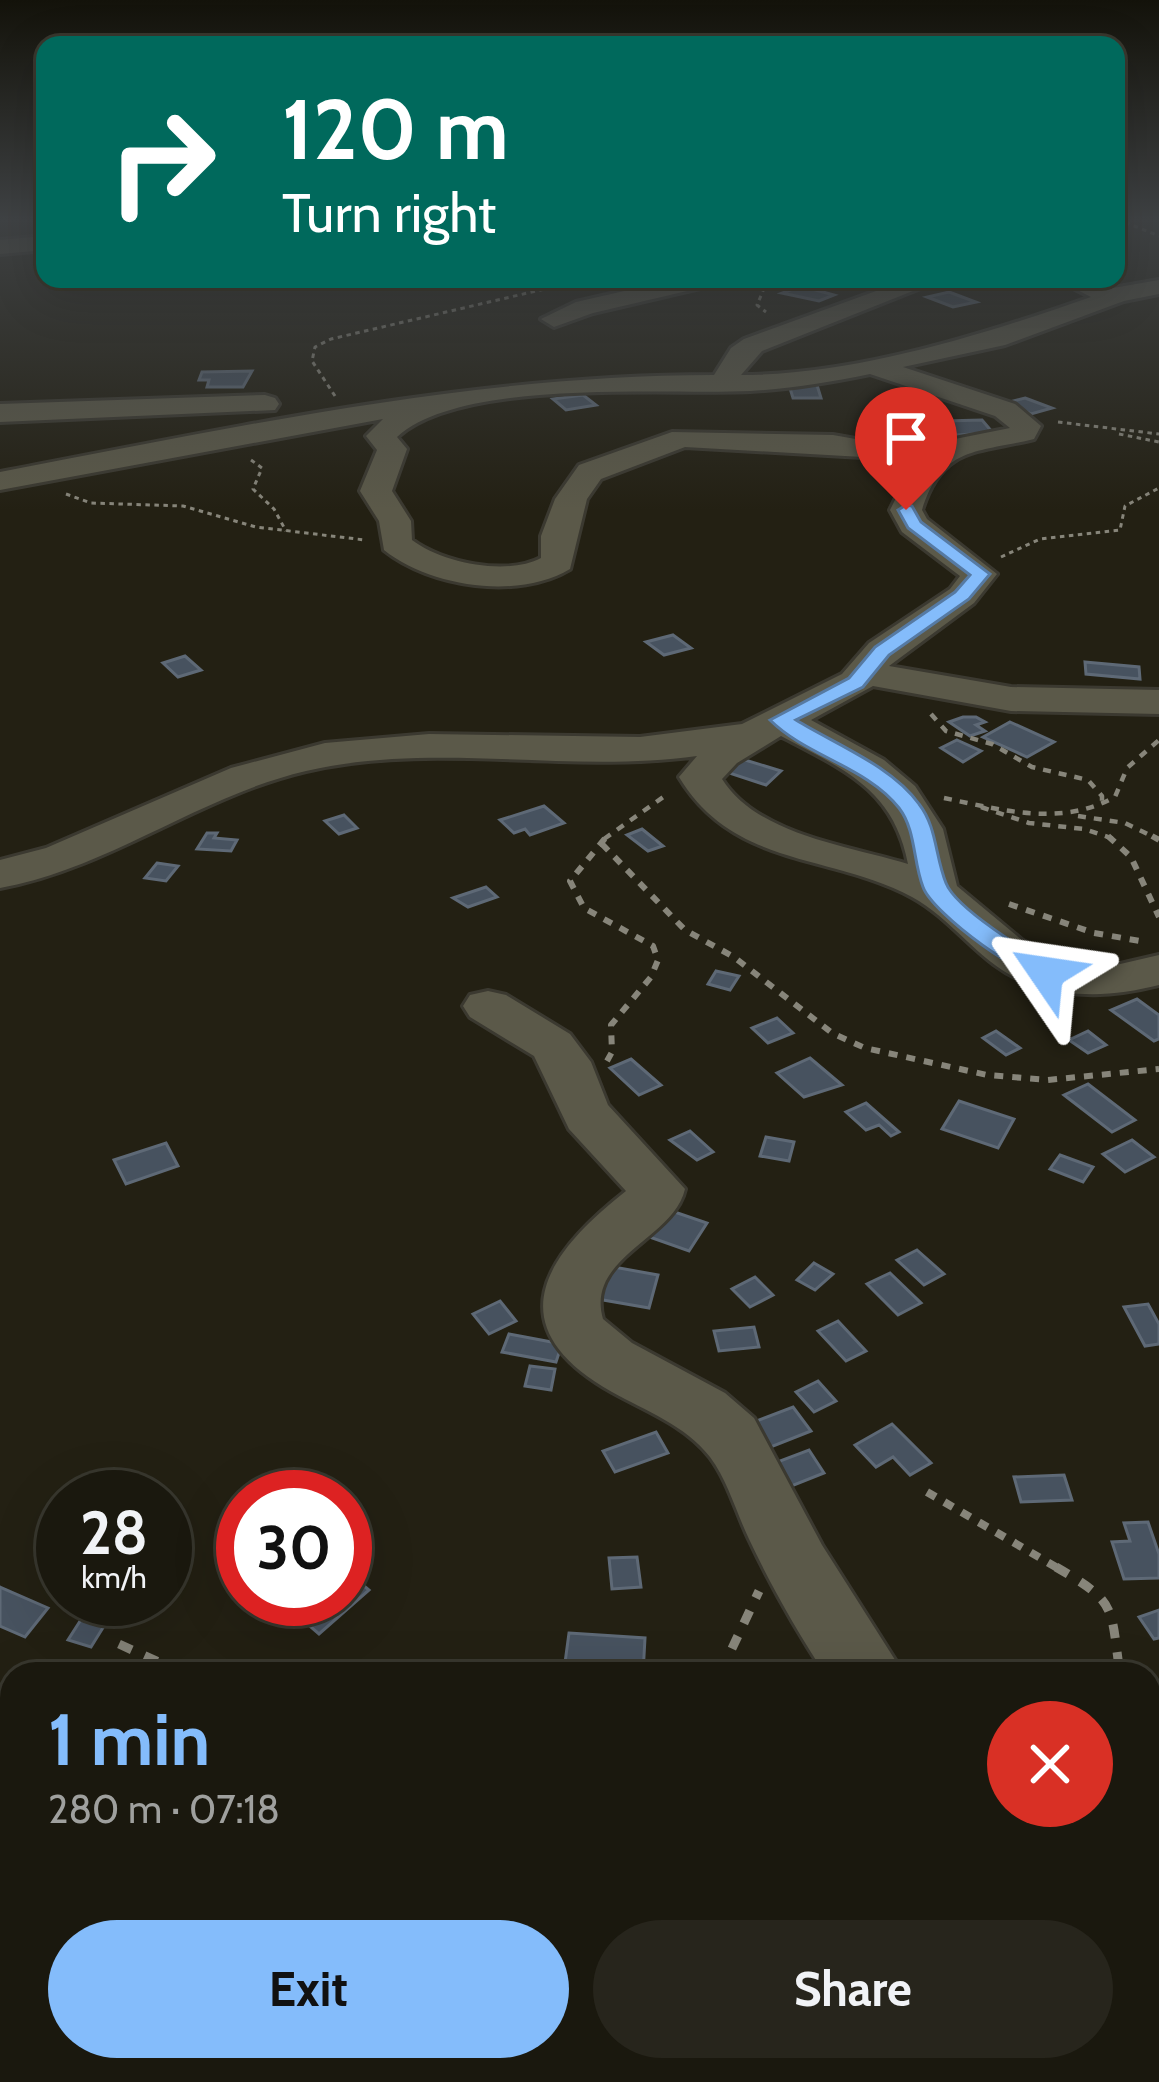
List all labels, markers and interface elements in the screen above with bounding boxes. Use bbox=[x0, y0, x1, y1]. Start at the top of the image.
text: 120 m bbox=[282, 78, 509, 180]
icon: right bbox=[84, 84, 240, 240]
text: Turn right bbox=[282, 180, 496, 246]
pin bbox=[855, 387, 957, 510]
icon: arrive bbox=[873, 405, 939, 471]
position arrow bbox=[983, 910, 1109, 1036]
speed limit sign: 30 bbox=[216, 1470, 372, 1626]
text: 28 bbox=[80, 1496, 148, 1569]
text: km/h bbox=[81, 1559, 147, 1596]
text: 1 min bbox=[48, 1696, 210, 1783]
button: close bbox=[987, 1701, 1113, 1827]
text: 280 m · 07:18 bbox=[48, 1785, 280, 1833]
button: Exit bbox=[48, 1920, 569, 2058]
button: Share bbox=[593, 1920, 1113, 2058]

